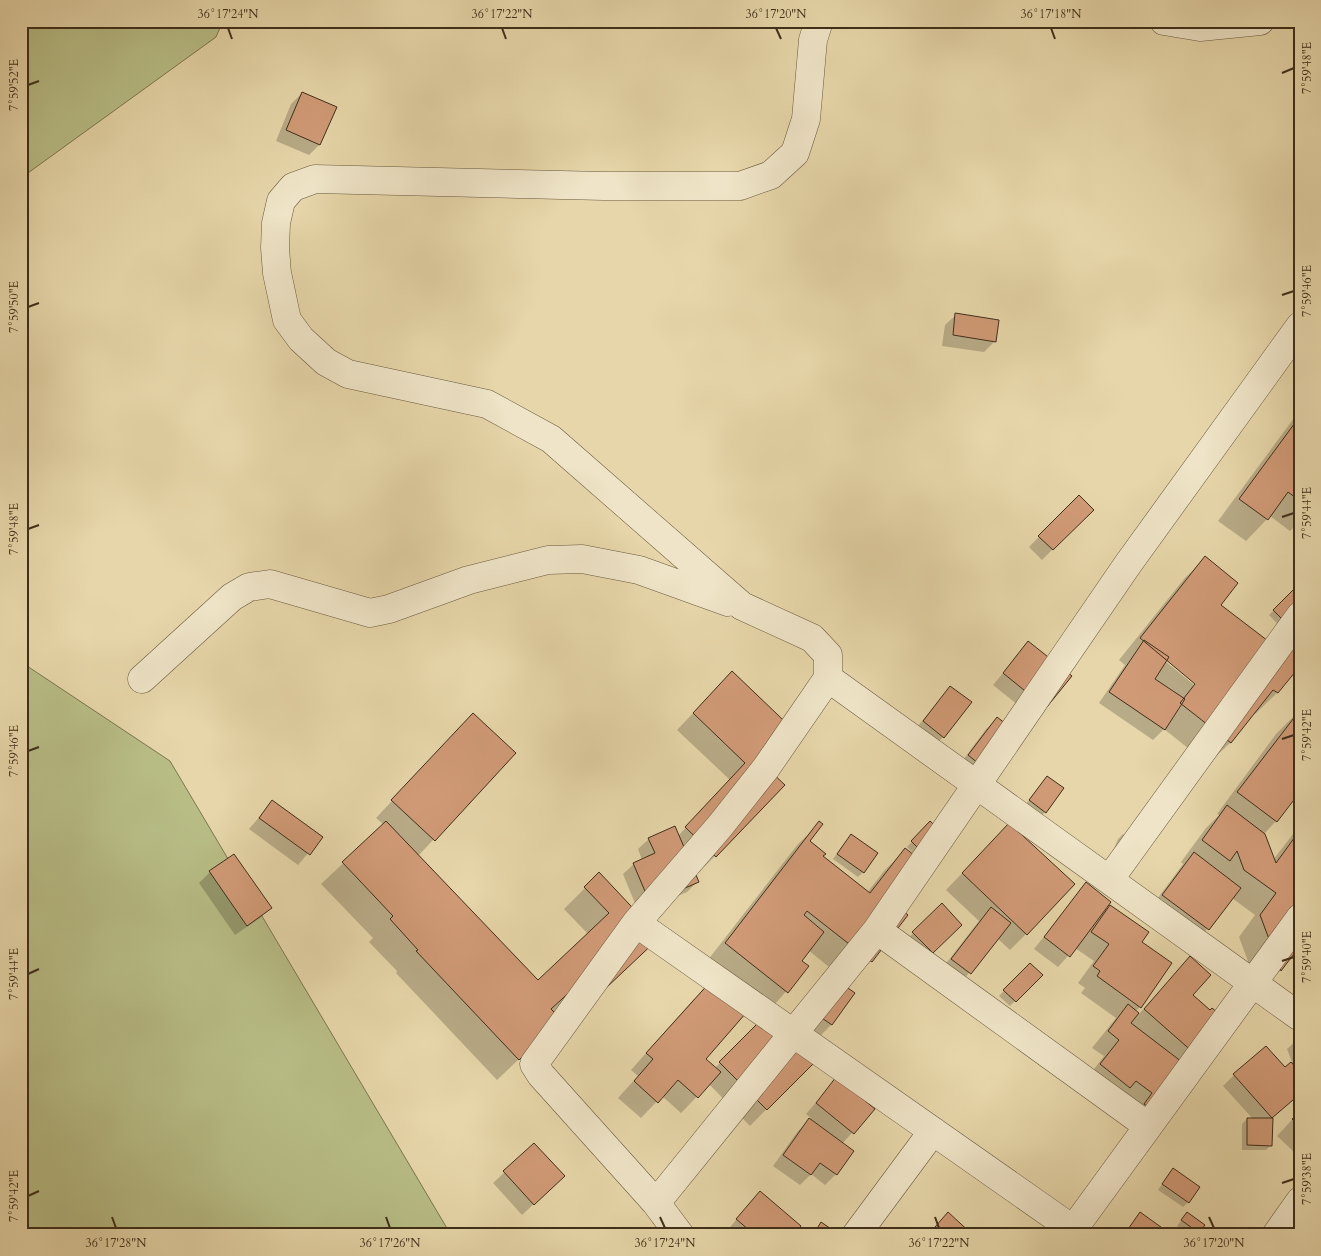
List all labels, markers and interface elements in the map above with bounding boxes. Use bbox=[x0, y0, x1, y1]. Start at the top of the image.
text: 36°17'24"N bbox=[198, 6, 259, 22]
text: 36°17'22"N bbox=[472, 6, 533, 22]
text: 36°17'20"N bbox=[746, 6, 807, 22]
text: 36°17'18"N bbox=[1021, 6, 1082, 22]
text: 7°59'48"E bbox=[1299, 42, 1315, 94]
text: 7°59'52"E bbox=[6, 59, 22, 111]
text: 7°59'46"E bbox=[1299, 265, 1315, 317]
text: 7°59'50"E bbox=[6, 281, 22, 333]
text: 7°59'44"E bbox=[1299, 487, 1315, 539]
text: 7°59'48"E bbox=[6, 503, 22, 555]
text: 7°59'42"E bbox=[1299, 709, 1315, 761]
text: 7°59'46"E bbox=[6, 725, 22, 777]
text: 7°59'40"E bbox=[1299, 931, 1315, 983]
text: 7°59'44"E bbox=[6, 948, 22, 1000]
text: 7°59'38"E bbox=[1299, 1153, 1315, 1205]
text: 7°59'42"E bbox=[6, 1170, 22, 1222]
text: 36°17'28"N bbox=[86, 1235, 147, 1251]
text: 36°17'26"N bbox=[360, 1235, 421, 1251]
text: 36°17'24"N bbox=[635, 1235, 696, 1251]
text: 36°17'22"N bbox=[909, 1235, 970, 1251]
text: 36°17'20"N bbox=[1184, 1235, 1245, 1251]

